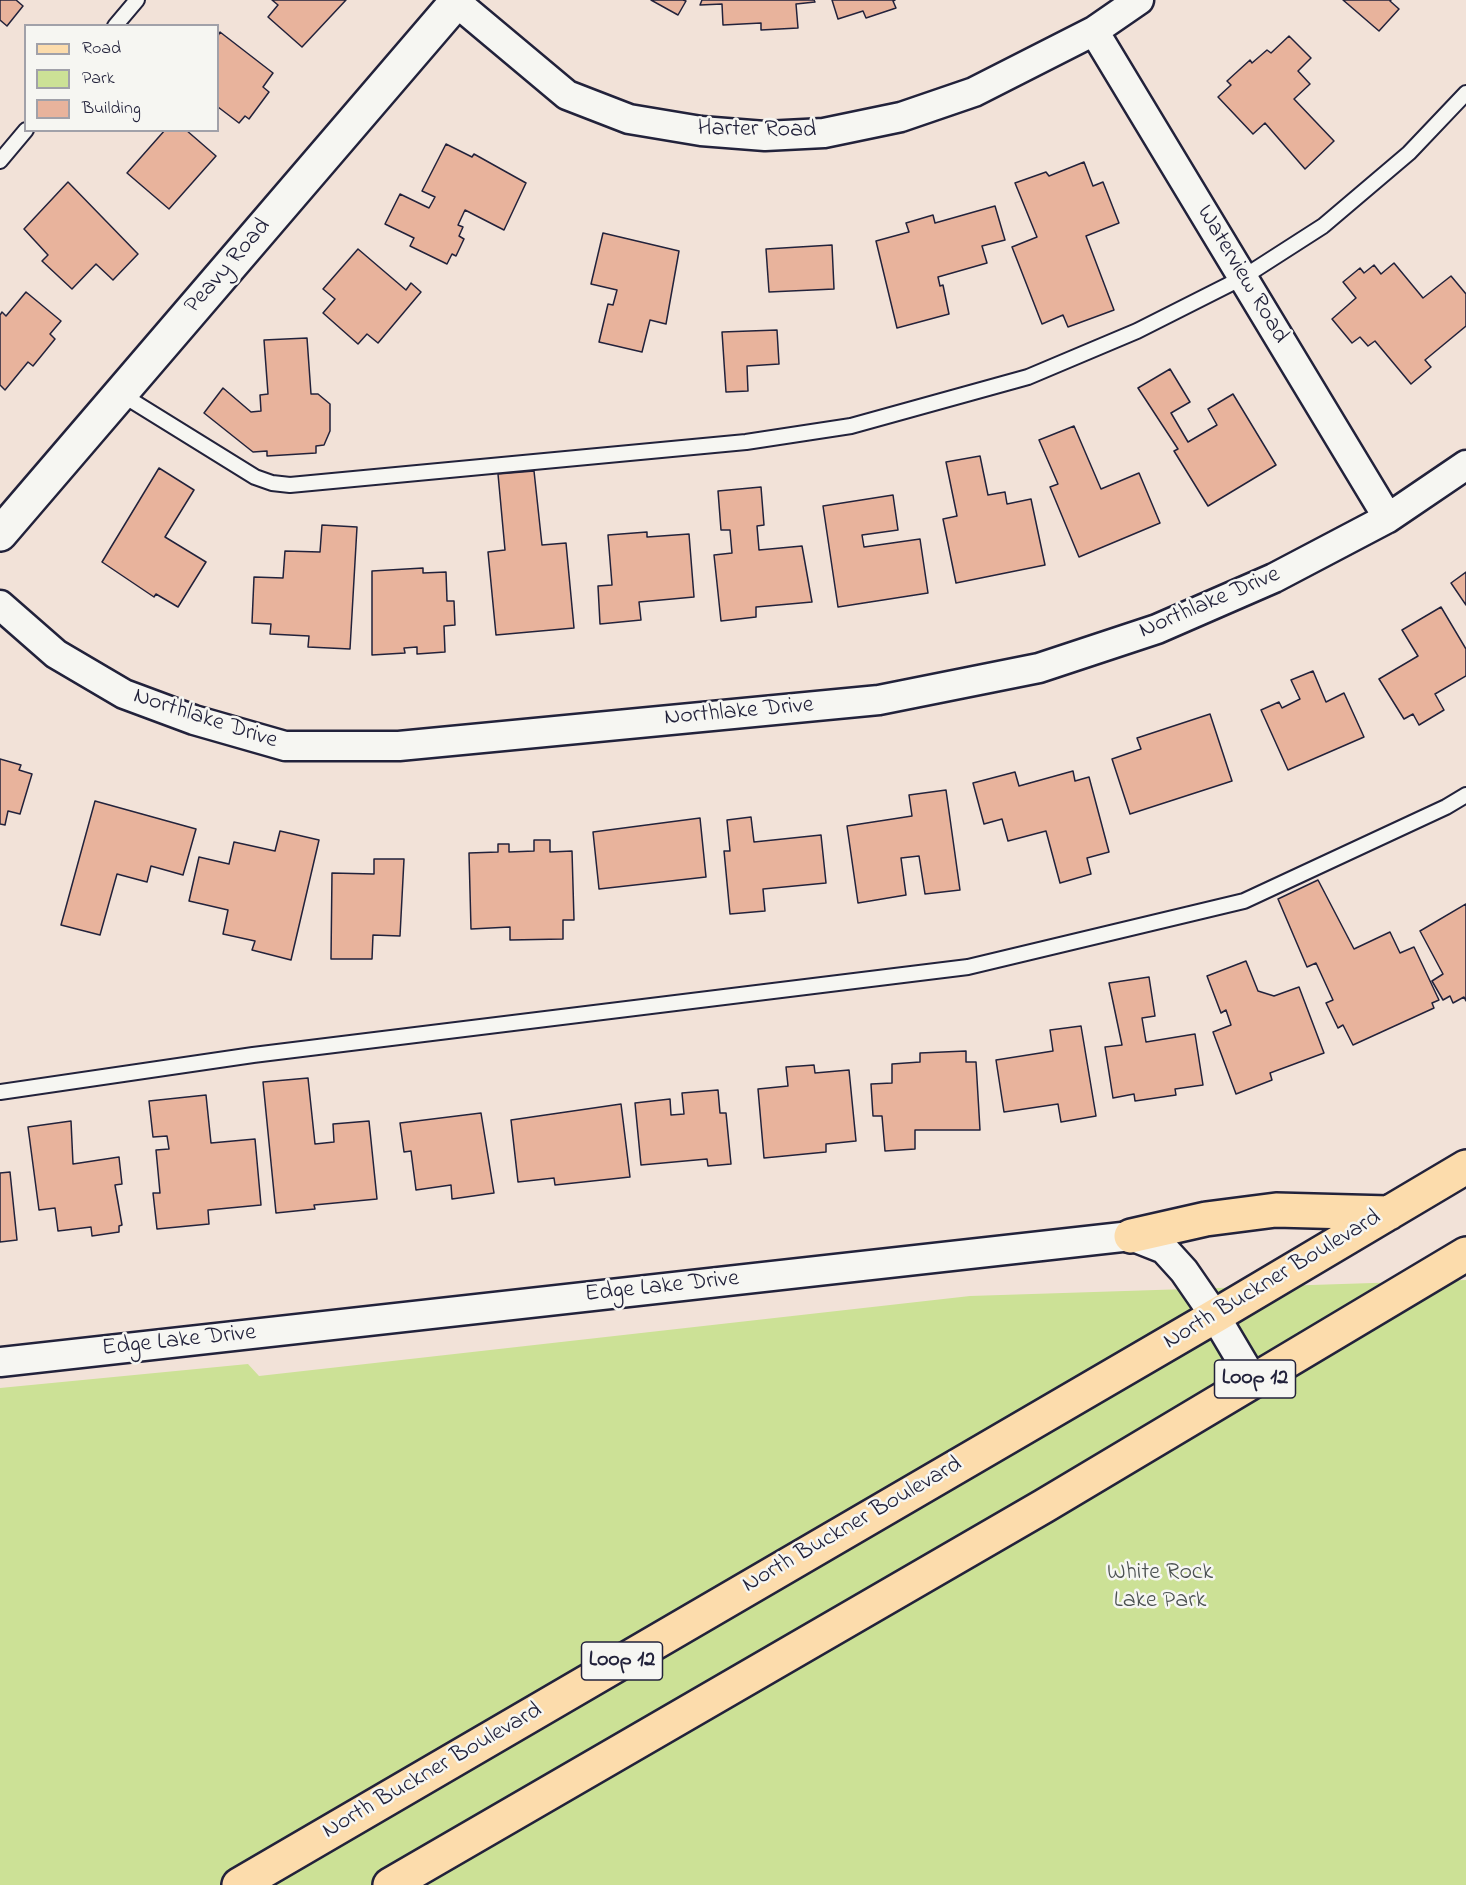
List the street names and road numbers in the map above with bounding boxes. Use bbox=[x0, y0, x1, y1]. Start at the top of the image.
street label: Harter Road bbox=[697, 116, 817, 146]
street label: Waterview Road bbox=[1188, 201, 1294, 349]
street label: Peavy Road bbox=[180, 213, 278, 321]
street label: Northlake Drive bbox=[1135, 561, 1285, 647]
street label: Northlake Drive bbox=[129, 683, 281, 757]
street label: Northlake Drive bbox=[663, 692, 815, 734]
street label: North Buckner Boulevard bbox=[1159, 1205, 1387, 1357]
street label: Edge Lake Drive bbox=[584, 1266, 740, 1310]
street label: Edge Lake Drive bbox=[101, 1320, 257, 1364]
road number: Loop 12 bbox=[1214, 1360, 1296, 1398]
street label: North Buckner Boulevard bbox=[738, 1451, 968, 1601]
road number: Loop 12 bbox=[582, 1642, 662, 1680]
street label: North Buckner Boulevard bbox=[318, 1697, 548, 1847]

